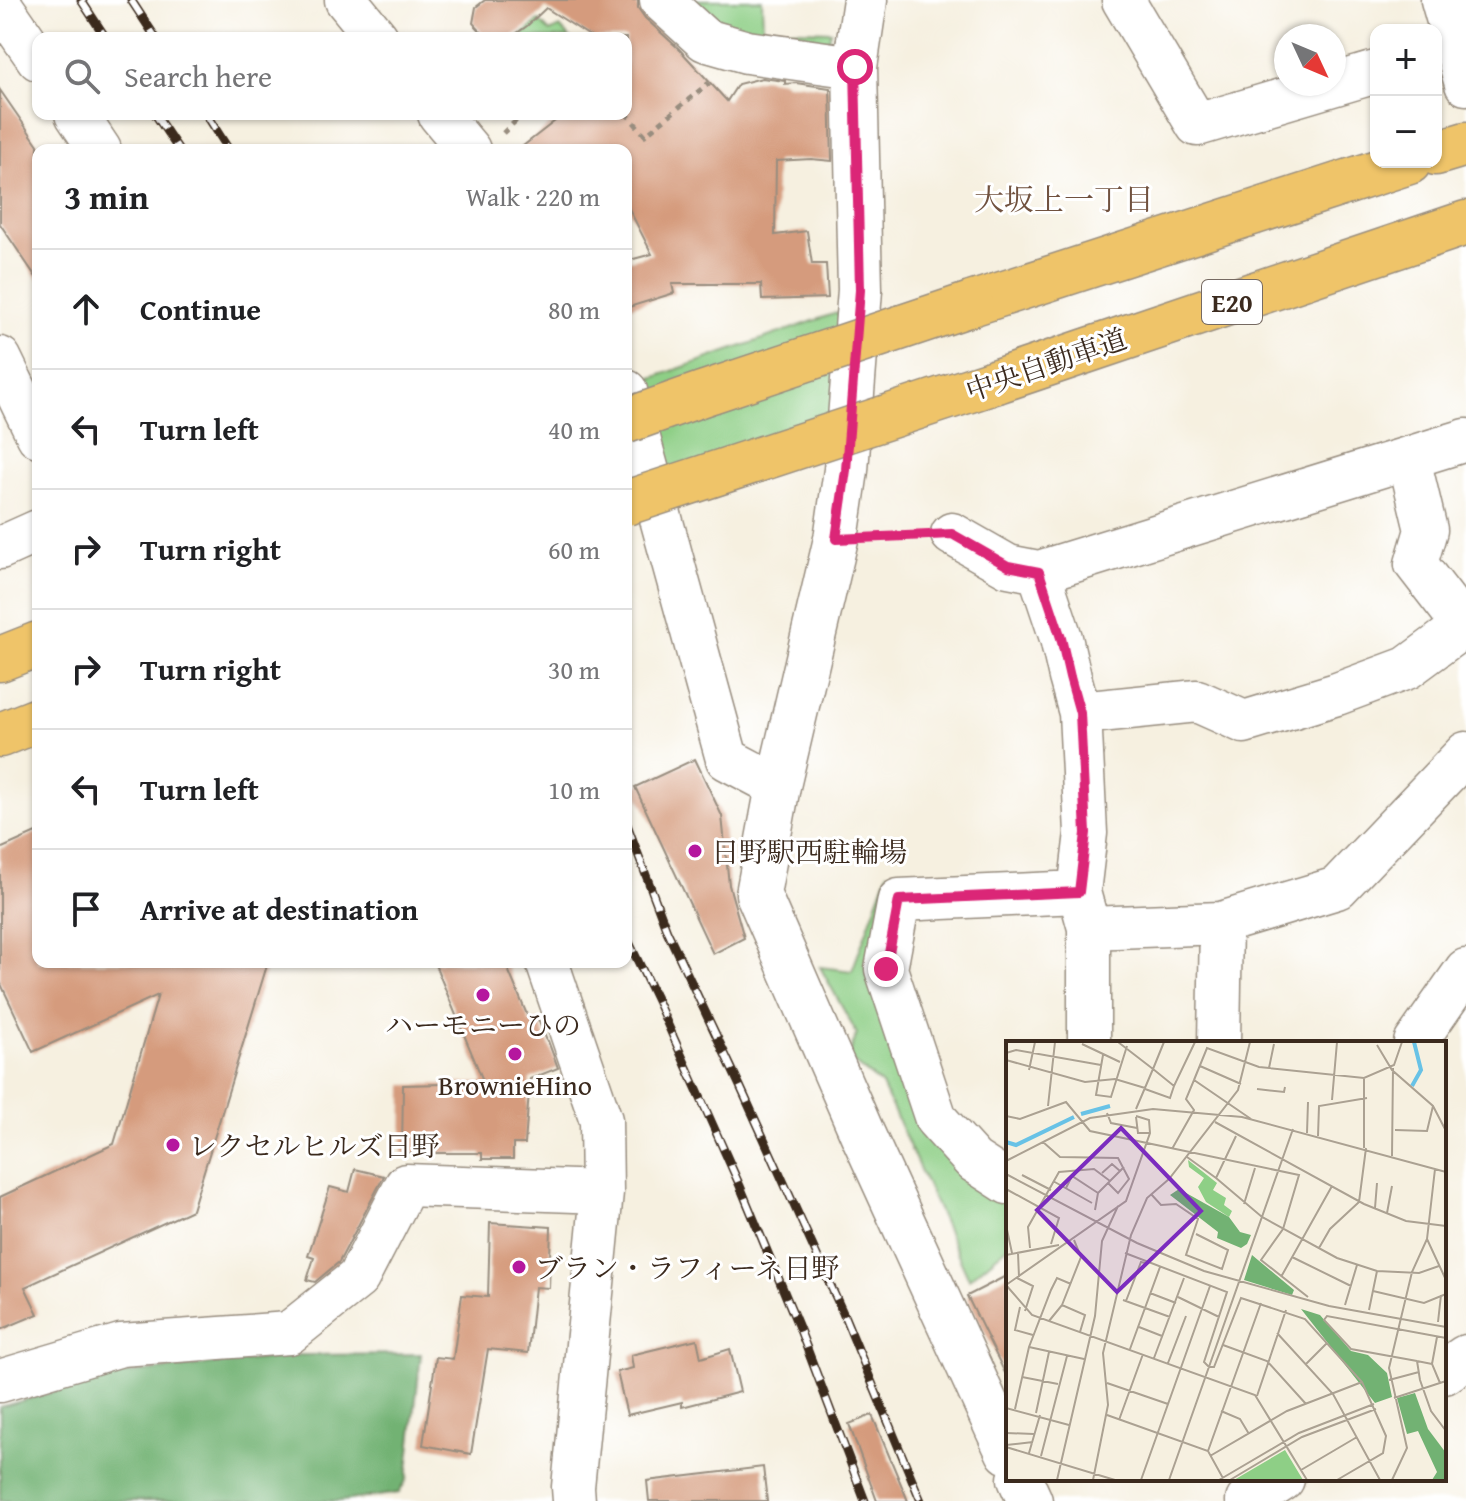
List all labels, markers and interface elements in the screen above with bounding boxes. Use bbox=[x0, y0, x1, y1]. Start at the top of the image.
north arrow bbox=[1274, 24, 1346, 96]
map controls bbox=[1370, 24, 1442, 168]
button: + bbox=[1370, 24, 1442, 96]
search box bbox=[32, 32, 632, 120]
route start bbox=[837, 49, 873, 85]
icon: search bbox=[60, 54, 104, 98]
text: Search here bbox=[124, 54, 272, 98]
button: − bbox=[1370, 96, 1442, 168]
text: 3 min bbox=[64, 172, 149, 221]
text: Walk · 220 m bbox=[466, 177, 600, 216]
district label: 大坂上一丁目 bbox=[974, 177, 1154, 221]
road number: E20 bbox=[1202, 280, 1262, 324]
icon: ahead bbox=[64, 287, 108, 331]
text: Continue bbox=[140, 287, 261, 331]
text: 80 m bbox=[548, 290, 600, 329]
street label: 中央自動車道 bbox=[960, 317, 1132, 411]
icon: left bbox=[64, 407, 108, 451]
text: Turn left bbox=[140, 407, 259, 451]
text: 40 m bbox=[548, 410, 600, 449]
icon: right bbox=[64, 527, 108, 571]
text: Turn right bbox=[140, 527, 281, 571]
text: 60 m bbox=[548, 530, 600, 569]
icon: right bbox=[64, 647, 108, 691]
text: Turn right bbox=[140, 647, 281, 691]
text: 30 m bbox=[548, 650, 600, 689]
icon: left bbox=[64, 767, 108, 811]
text: Turn left bbox=[140, 767, 259, 811]
text: 10 m bbox=[548, 770, 600, 809]
place label: 日野駅西駐輪場 bbox=[711, 831, 907, 872]
marker: 日野駅西駐輪場 bbox=[686, 842, 704, 860]
icon: arrive bbox=[64, 887, 108, 931]
text: Arrive at destination bbox=[140, 887, 418, 931]
route end bbox=[868, 951, 904, 987]
marker: ハーモニーひの bbox=[474, 986, 492, 1004]
place label: ハーモニーひの bbox=[385, 1004, 581, 1045]
inset map bbox=[1006, 1041, 1446, 1481]
marker: BrownieHino bbox=[506, 1045, 524, 1063]
place label: BrownieHino bbox=[438, 1064, 592, 1105]
place label: レクセルヒルズ日野 bbox=[189, 1125, 440, 1166]
marker: レクセルヒルズ日野 bbox=[164, 1136, 182, 1154]
place label: ブラン・ラフィーネ日野 bbox=[535, 1247, 839, 1288]
marker: ブラン・ラフィーネ日野 bbox=[510, 1258, 528, 1276]

